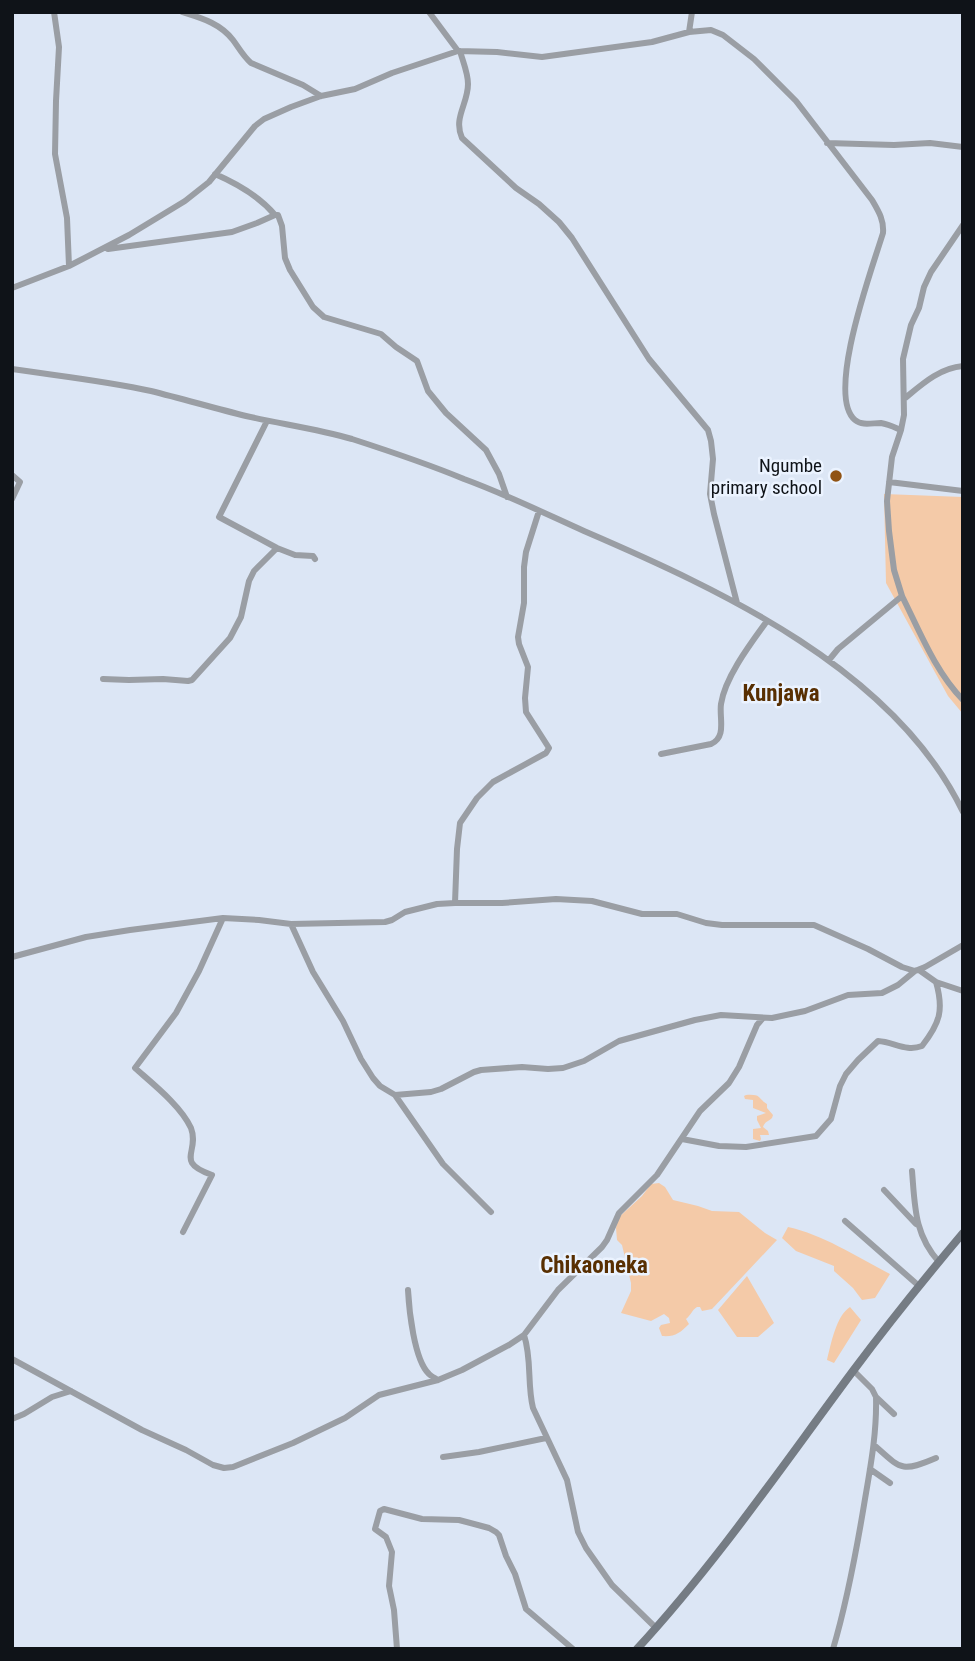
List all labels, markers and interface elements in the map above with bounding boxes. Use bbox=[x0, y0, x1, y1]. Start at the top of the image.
place label: Ngumbe primary school bbox=[711, 454, 822, 499]
marker: Ngumbe primary school bbox=[828, 468, 844, 484]
district label: Kunjawa bbox=[743, 680, 820, 707]
district label: Chikaoneka bbox=[540, 1252, 648, 1279]

